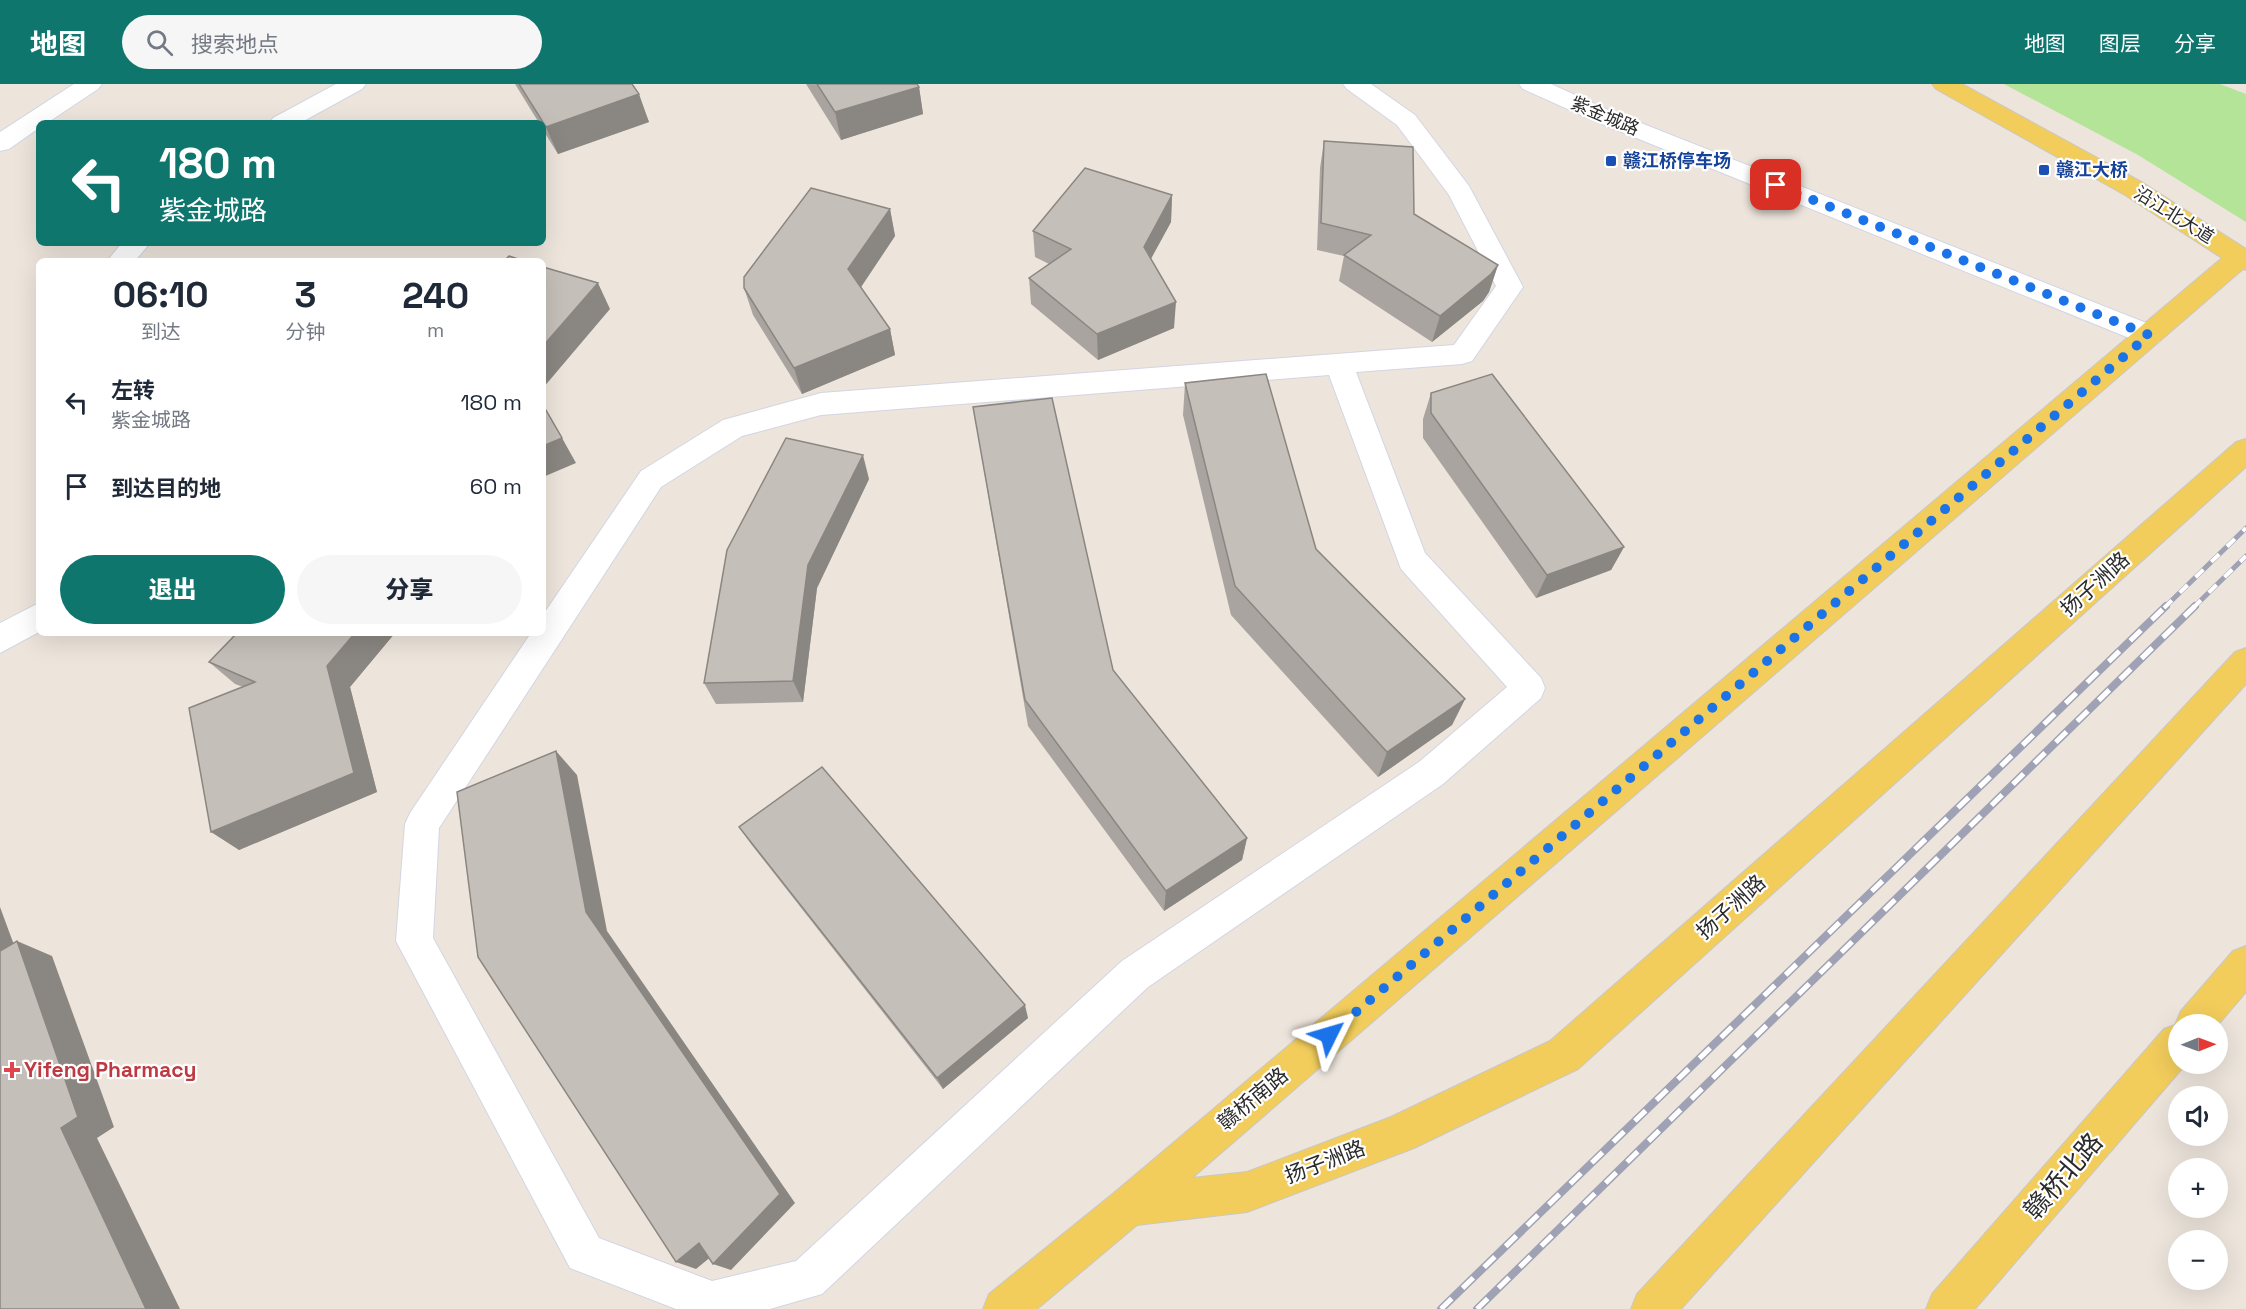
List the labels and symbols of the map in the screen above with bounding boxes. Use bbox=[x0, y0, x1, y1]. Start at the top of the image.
street label: 紫金城路 bbox=[1568, 91, 1643, 140]
place label: 赣江桥停车场 bbox=[1623, 149, 1731, 172]
marker: 赣江桥停车场 bbox=[1604, 154, 1618, 168]
place label: 赣江大桥 bbox=[2056, 158, 2128, 181]
pin bbox=[1750, 159, 1801, 210]
marker: 赣江大桥 bbox=[2037, 163, 2051, 177]
street label: 沿江北大道 bbox=[2130, 181, 2219, 248]
street label: 扬子洲路 bbox=[2054, 545, 2135, 622]
street label: 扬子洲路 bbox=[1690, 868, 1771, 945]
position arrow bbox=[1297, 1003, 1361, 1067]
north arrow bbox=[2168, 1014, 2228, 1074]
place label: Yifeng Pharmacy bbox=[24, 1056, 196, 1083]
street label: 赣桥南路 bbox=[1212, 1061, 1294, 1136]
marker: Yifeng Pharmacy bbox=[5, 1063, 19, 1077]
street label: 赣桥北路 bbox=[2016, 1126, 2110, 1226]
street label: 扬子洲路 bbox=[1281, 1134, 1369, 1189]

